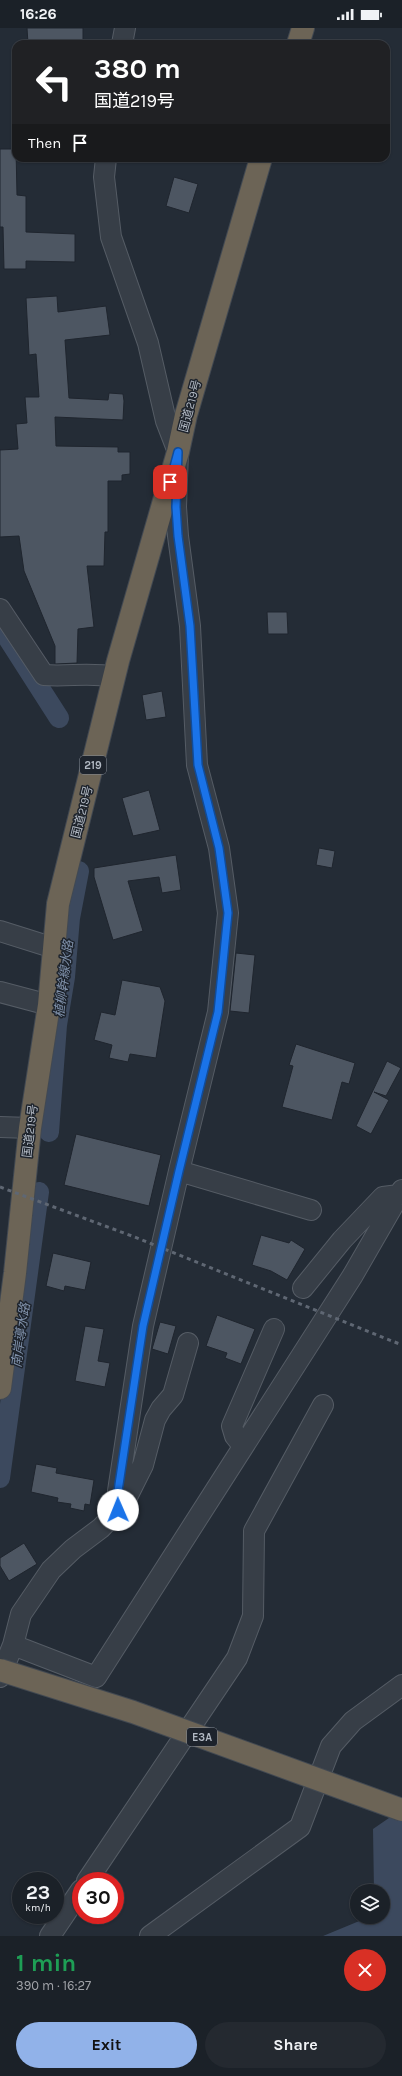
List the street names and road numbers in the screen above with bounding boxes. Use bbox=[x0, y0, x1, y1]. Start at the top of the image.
street label: 国道219号 bbox=[176, 378, 204, 434]
road number: 219 bbox=[80, 756, 106, 774]
street label: 国道219号 bbox=[69, 784, 95, 840]
street label: 国道219号 bbox=[20, 1103, 40, 1159]
road number: E3A bbox=[187, 1728, 217, 1746]

